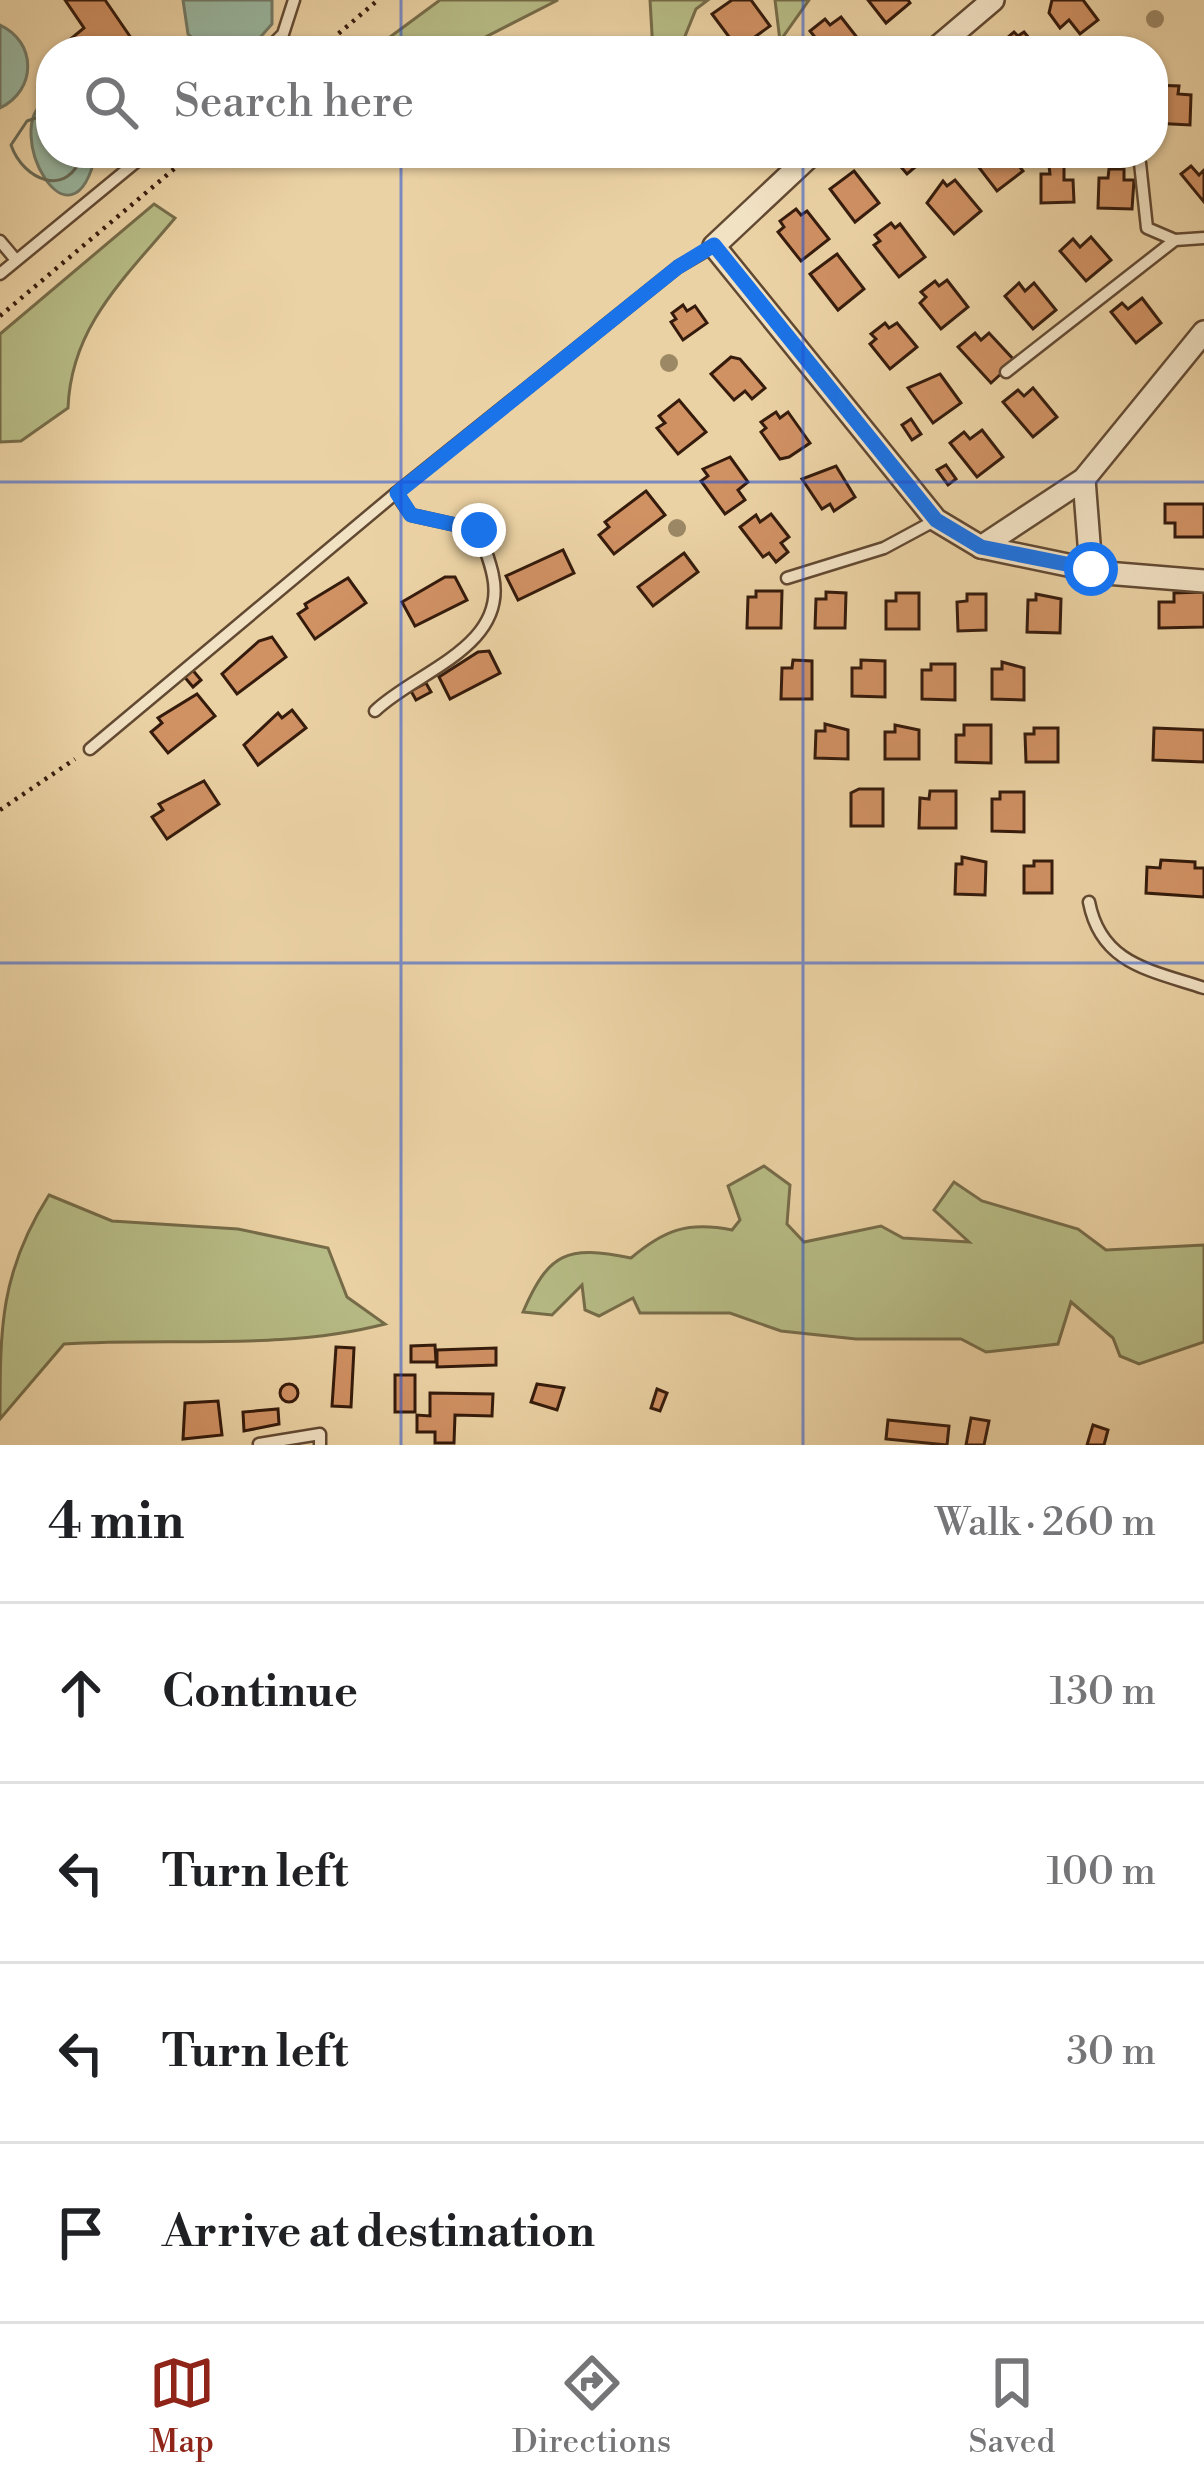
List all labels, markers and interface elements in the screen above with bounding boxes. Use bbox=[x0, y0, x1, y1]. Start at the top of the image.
search box bbox=[36, 36, 1168, 168]
icon: search bbox=[78, 69, 144, 135]
text: Search here bbox=[174, 74, 414, 131]
route end bbox=[452, 503, 506, 557]
route start bbox=[1064, 542, 1118, 596]
text: 4 min bbox=[48, 1491, 184, 1555]
text: Walk · 260 m bbox=[935, 1499, 1156, 1548]
icon: ahead bbox=[48, 1660, 114, 1726]
text: Continue bbox=[162, 1664, 358, 1721]
text: 130 m bbox=[1050, 1668, 1156, 1717]
icon: left bbox=[48, 1840, 114, 1906]
text: Turn left bbox=[162, 1844, 348, 1901]
text: 100 m bbox=[1047, 1848, 1156, 1897]
icon: left bbox=[48, 2020, 114, 2086]
text: Turn left bbox=[162, 2024, 348, 2081]
text: 30 m bbox=[1066, 2028, 1156, 2077]
icon: arrive bbox=[48, 2200, 114, 2266]
text: Arrive at destination bbox=[162, 2204, 595, 2261]
tab: Map bbox=[149, 2350, 215, 2463]
tab: Directions bbox=[512, 2350, 671, 2463]
tab: Saved bbox=[969, 2350, 1055, 2463]

